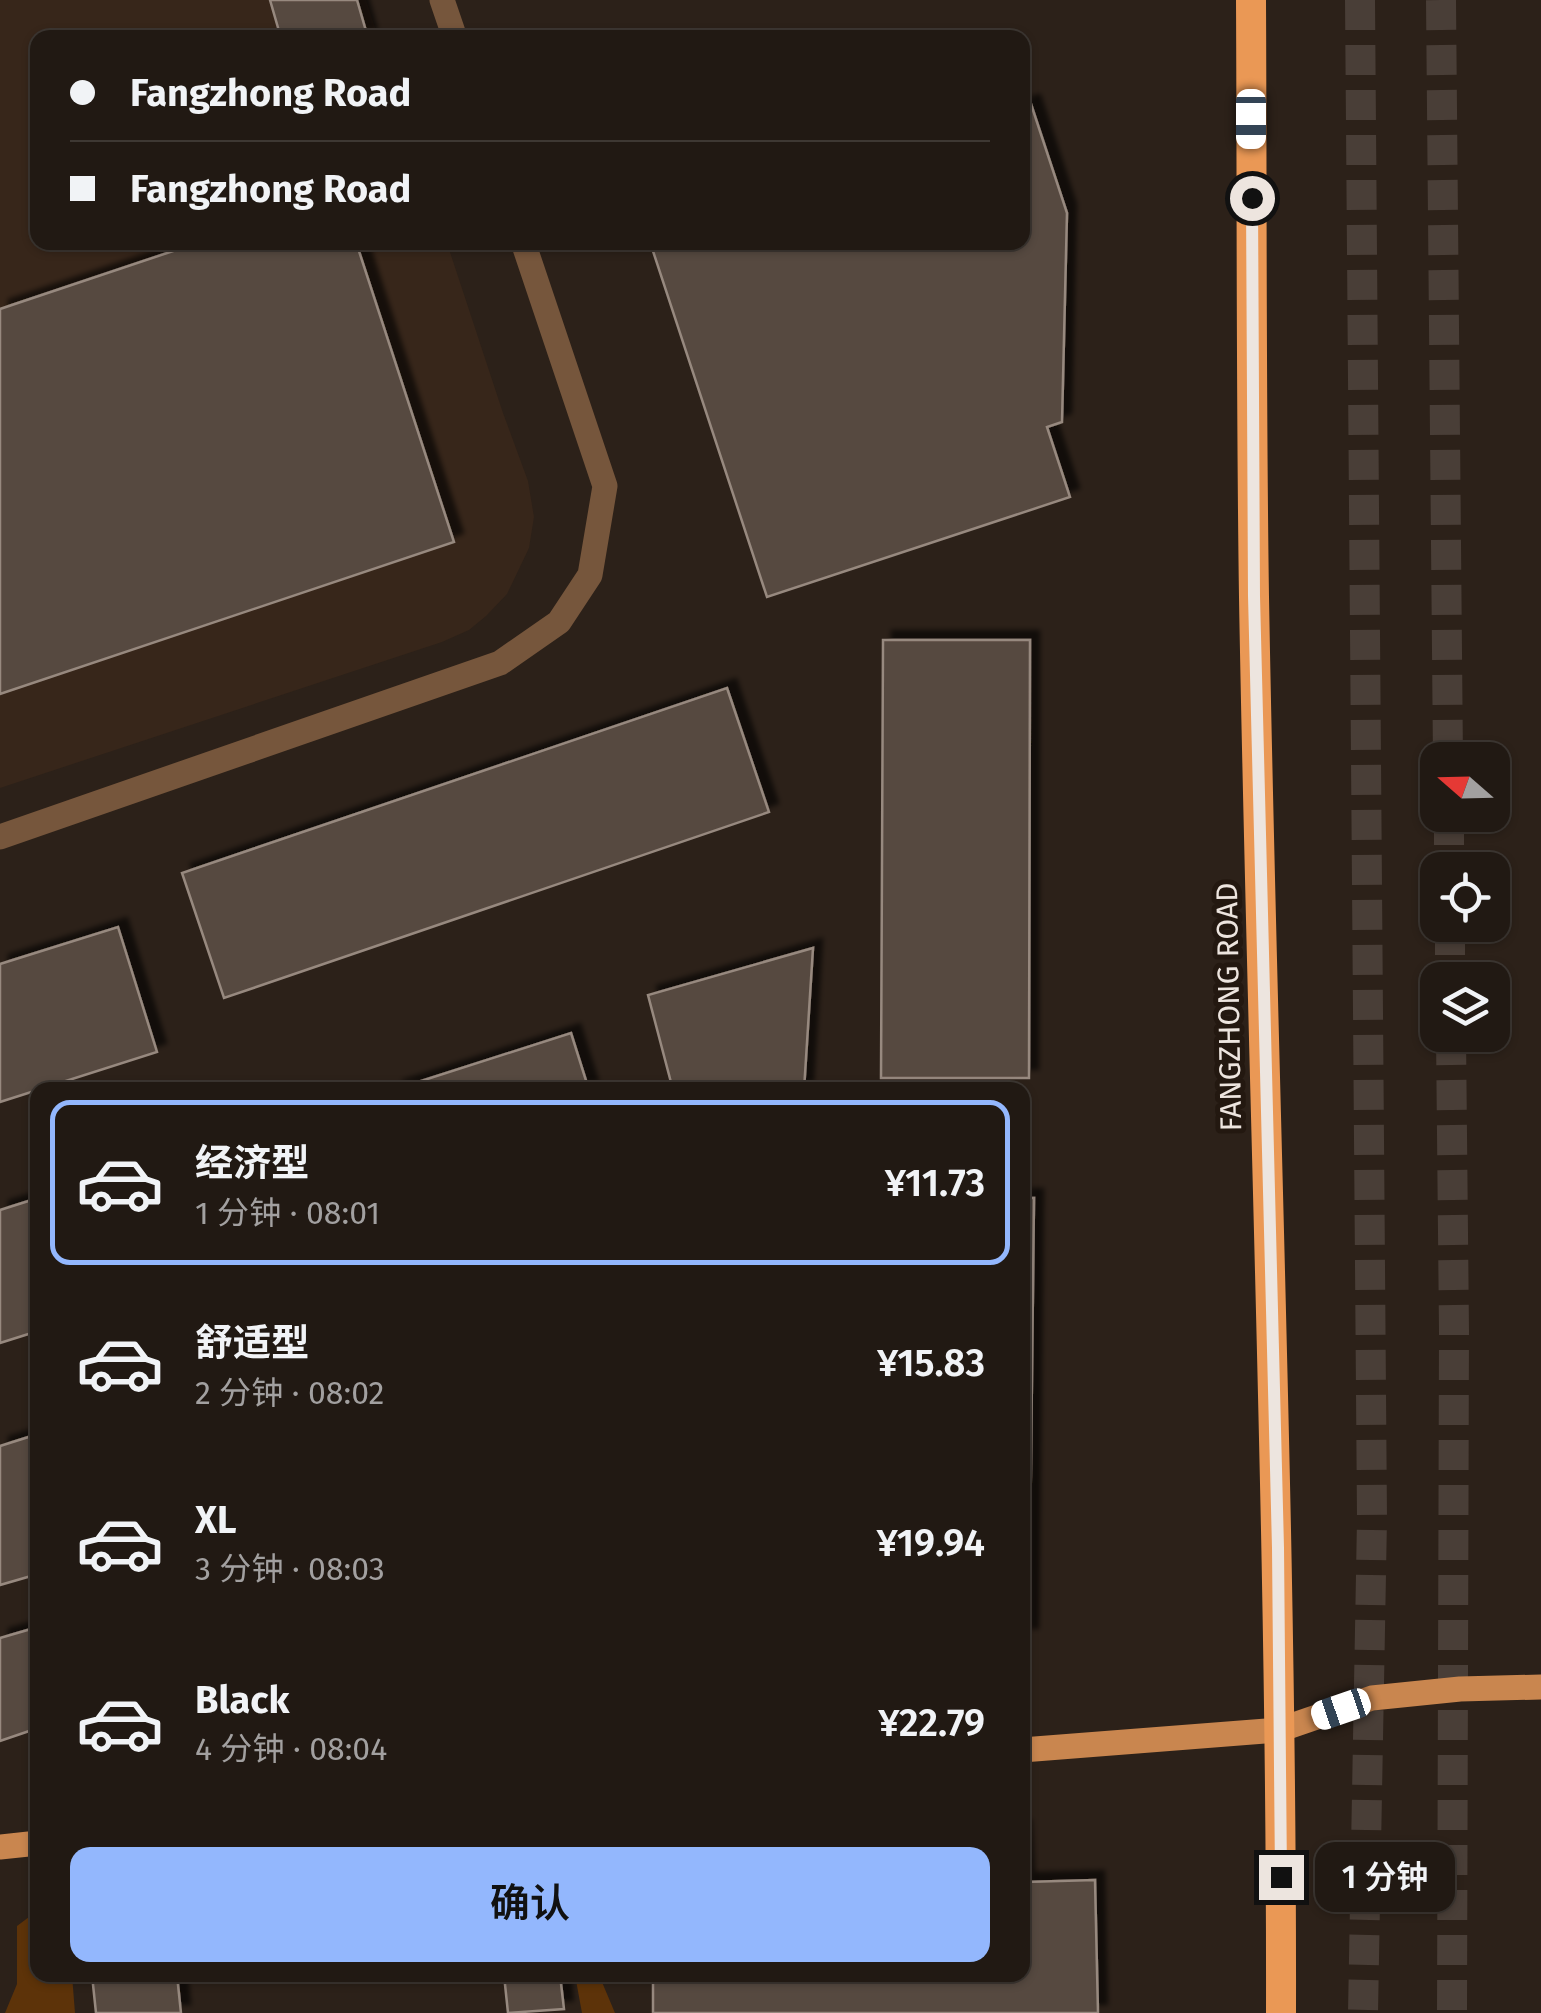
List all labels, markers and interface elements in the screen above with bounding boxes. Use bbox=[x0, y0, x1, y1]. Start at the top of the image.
text: Fangzhong Road bbox=[130, 70, 411, 116]
car bbox=[1236, 89, 1266, 149]
text: Fangzhong Road bbox=[130, 166, 411, 212]
route start bbox=[1230, 176, 1275, 221]
north arrow bbox=[1420, 742, 1510, 832]
map controls bbox=[1420, 742, 1510, 1052]
button: locate bbox=[1420, 852, 1510, 942]
street label: FANGZHONG ROAD bbox=[1209, 882, 1249, 1132]
button: layers bbox=[1420, 962, 1510, 1052]
icon: car bbox=[75, 1138, 165, 1228]
text: 经济型 bbox=[195, 1140, 309, 1186]
text: ¥11.73 bbox=[885, 1160, 985, 1206]
text: 1 分钟 · 08:01 bbox=[195, 1194, 380, 1232]
icon: car bbox=[75, 1318, 165, 1408]
text: 舒适型 bbox=[195, 1320, 309, 1366]
text: ¥15.83 bbox=[877, 1340, 985, 1386]
text: 2 分钟 · 08:02 bbox=[195, 1374, 384, 1412]
text: XL bbox=[195, 1497, 237, 1543]
icon: car bbox=[75, 1498, 165, 1588]
text: ¥19.94 bbox=[877, 1520, 985, 1566]
text: 3 分钟 · 08:03 bbox=[195, 1550, 385, 1588]
text: Black bbox=[195, 1677, 290, 1723]
icon: car bbox=[75, 1678, 165, 1768]
car bbox=[1308, 1685, 1374, 1733]
text: ¥22.79 bbox=[878, 1700, 985, 1746]
text: 4 分钟 · 08:04 bbox=[195, 1730, 387, 1768]
callout: 1 分钟 bbox=[1316, 1842, 1456, 1912]
button: 确认 bbox=[70, 1847, 990, 1962]
route end bbox=[1259, 1855, 1304, 1900]
text: 1 分钟 bbox=[1342, 1858, 1428, 1896]

